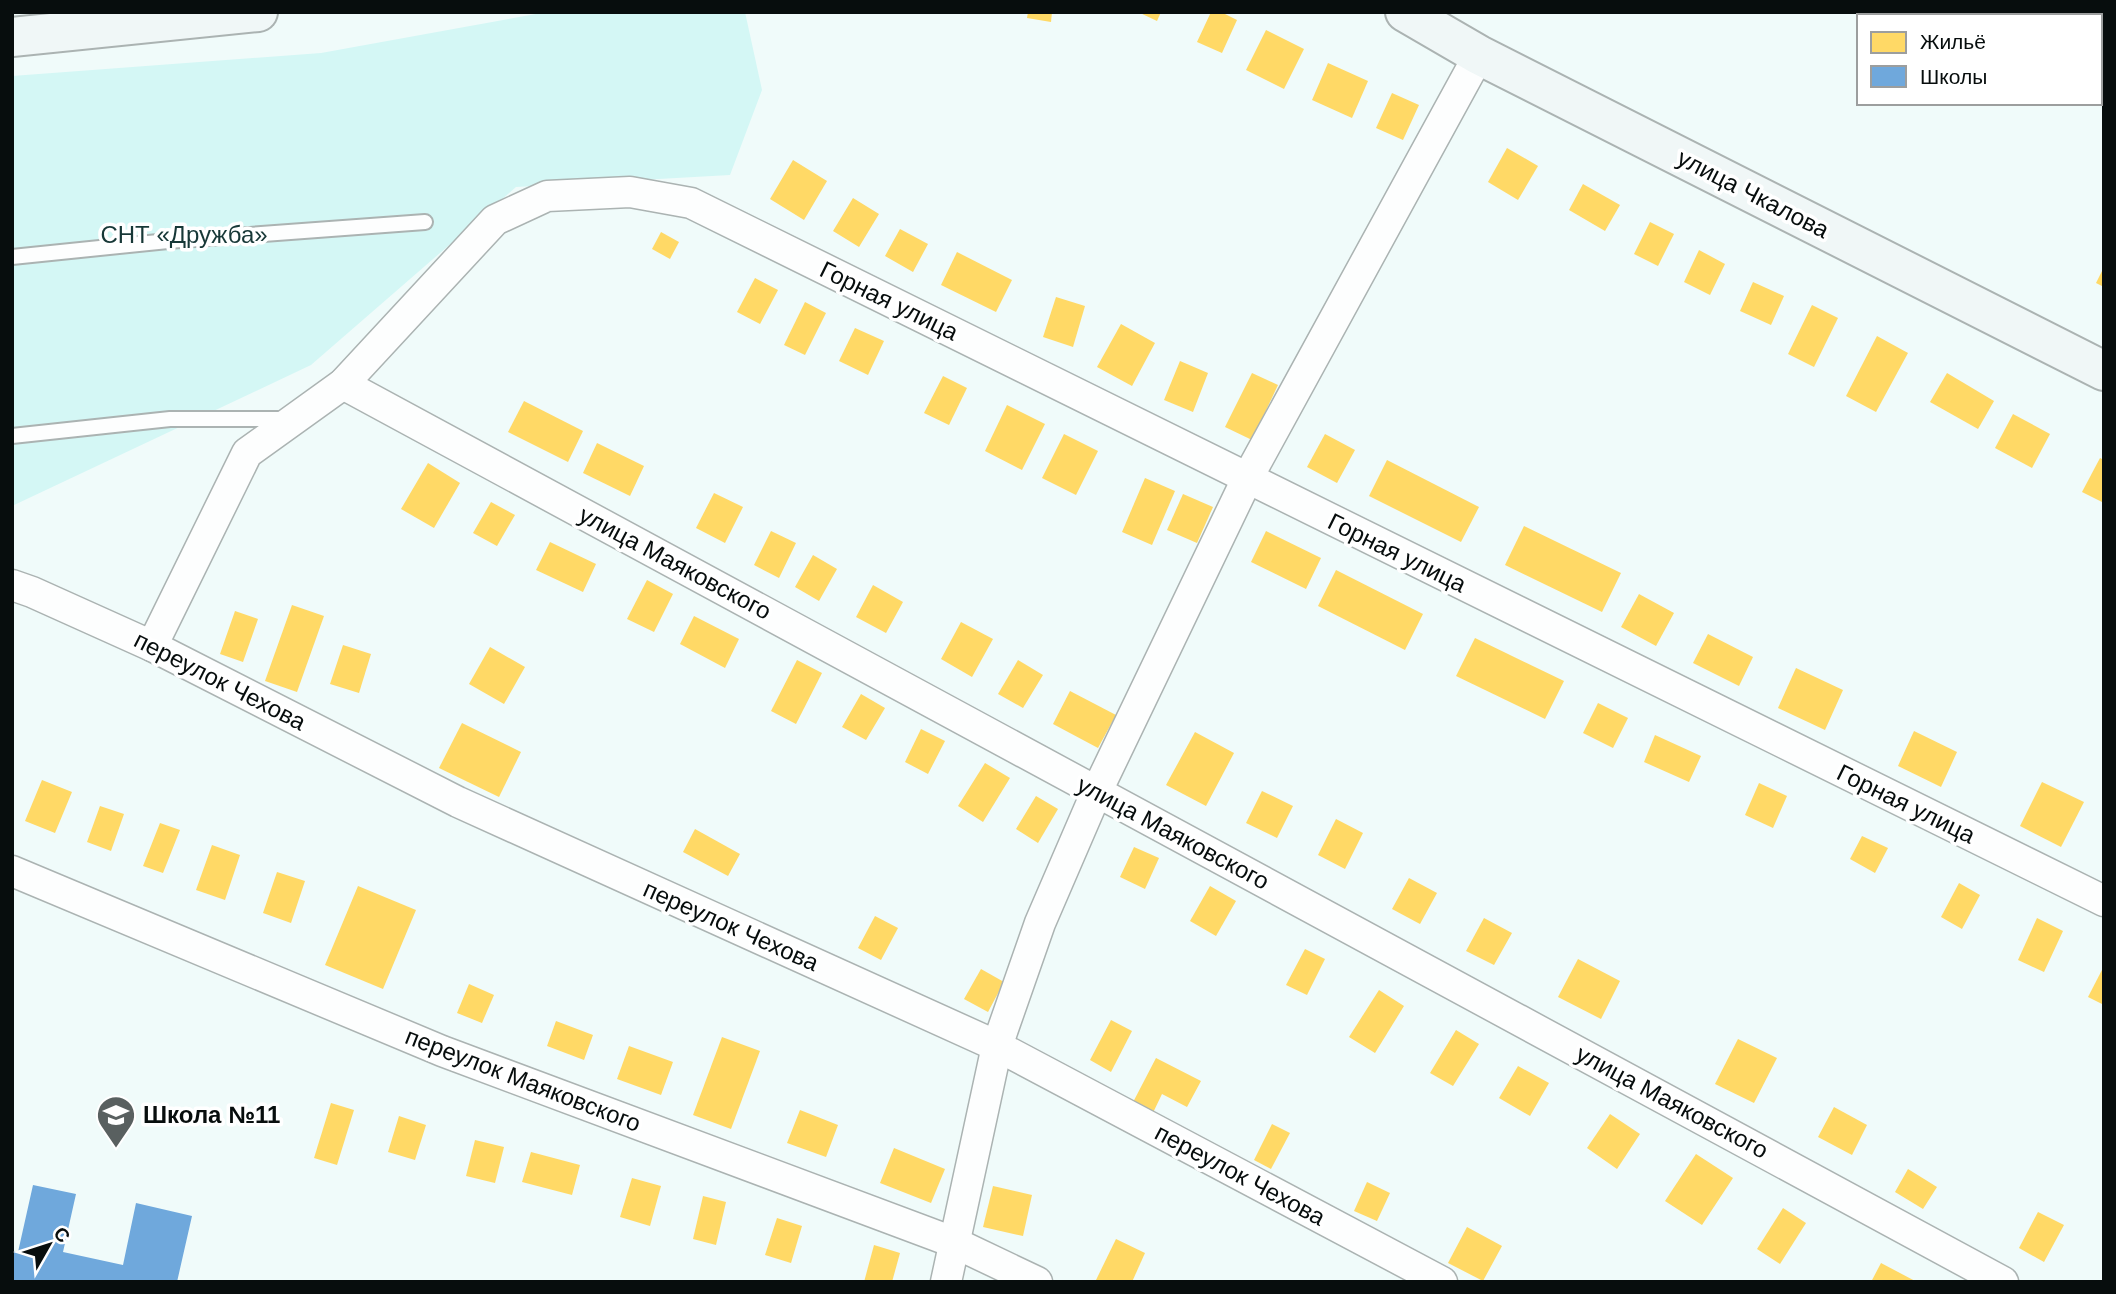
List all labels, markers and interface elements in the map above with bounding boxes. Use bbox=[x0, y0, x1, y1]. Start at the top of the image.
legend bbox=[1857, 14, 2102, 105]
text: Жильё bbox=[1920, 30, 1986, 53]
text: Школы bbox=[1920, 65, 1987, 88]
street label: улица Чкалова bbox=[1673, 144, 1834, 244]
park label: СНТ «Дружба» bbox=[100, 221, 268, 248]
street label: Горная улица bbox=[816, 255, 963, 346]
street label: улица Маяковского bbox=[575, 501, 776, 625]
street label: Горная улица bbox=[1324, 507, 1471, 598]
street label: переулок Чехова bbox=[130, 626, 311, 736]
street label: Горная улица bbox=[1833, 758, 1980, 849]
street label: улица Маяковского bbox=[1073, 771, 1274, 895]
street label: переулок Чехова bbox=[639, 875, 824, 977]
street label: переулок Маяковского bbox=[402, 1022, 645, 1137]
street label: улица Маяковского bbox=[1572, 1040, 1773, 1164]
school or university icon: Школа №11 bbox=[95, 1094, 137, 1149]
place label: Школа №11 bbox=[143, 1101, 280, 1128]
street label: переулок Чехова bbox=[1151, 1118, 1330, 1231]
north arrow bbox=[14, 1210, 84, 1280]
text: С bbox=[49, 1223, 74, 1247]

